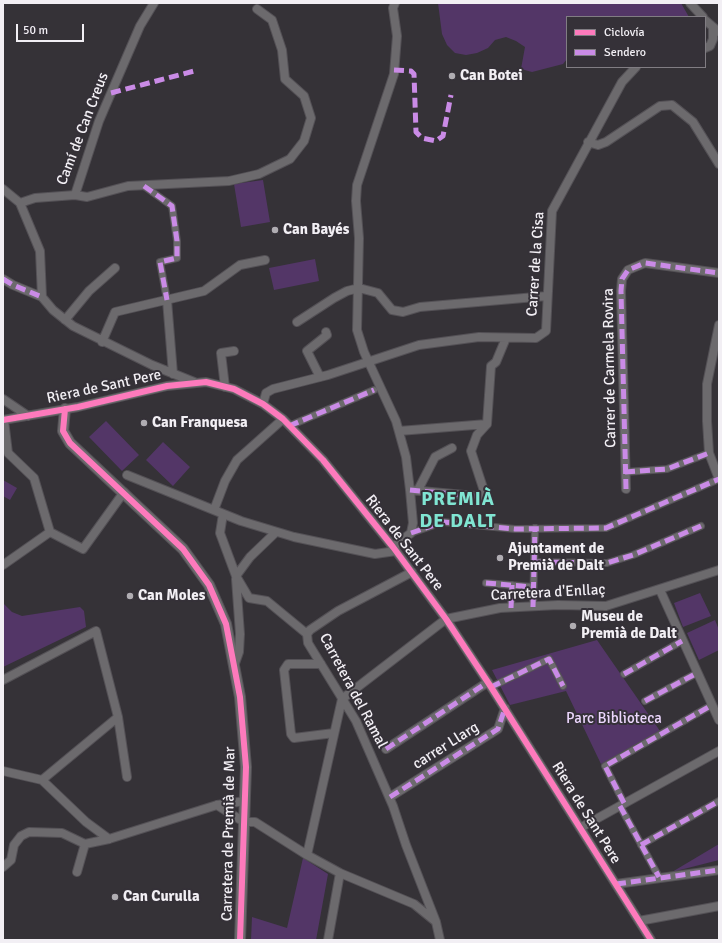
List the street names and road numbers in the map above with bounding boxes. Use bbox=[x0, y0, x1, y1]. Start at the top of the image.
street label: Camí de Can Creus bbox=[53, 70, 113, 188]
street label: Carrer de la Cisa bbox=[523, 211, 549, 317]
street label: Carrer de Carmela Rovira bbox=[600, 288, 620, 448]
street label: Riera de Sant Pere bbox=[45, 366, 163, 408]
street label: Riera de Sant Pere bbox=[361, 491, 447, 595]
street label: Carretera d'Enllaç bbox=[490, 581, 606, 605]
street label: Carretera del Ramal bbox=[315, 631, 391, 751]
street label: carrer Llarg bbox=[410, 719, 482, 773]
street label: Carretera de Premià de Mar bbox=[218, 747, 240, 921]
street label: Riera de Sant Pere bbox=[547, 759, 625, 867]

